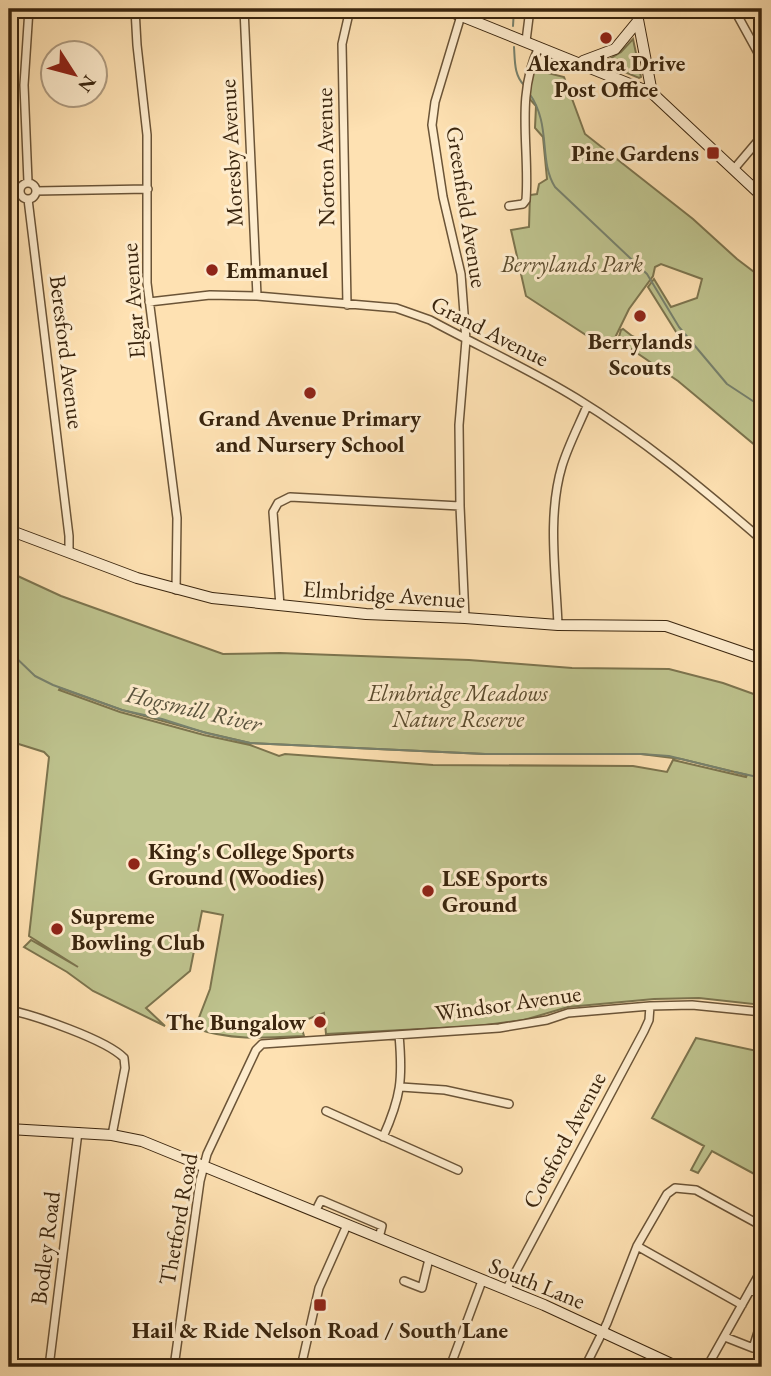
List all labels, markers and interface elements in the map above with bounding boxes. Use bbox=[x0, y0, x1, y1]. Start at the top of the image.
marker: Alexandra Drive Post Office bbox=[598, 30, 614, 46]
north arrow bbox=[38, 38, 108, 108]
place label: Alexandra Drive Post Office bbox=[526, 48, 686, 104]
text: N bbox=[72, 70, 102, 98]
street label: Moresby Avenue bbox=[212, 78, 250, 228]
street label: Norton Avenue bbox=[309, 87, 341, 227]
street label: Greenfield Avenue bbox=[439, 124, 495, 290]
place label: Pine Gardens bbox=[571, 138, 699, 168]
marker: Pine Gardens bbox=[705, 145, 721, 161]
street label: Elgar Avenue bbox=[114, 242, 152, 360]
park label: Berrylands Park bbox=[500, 249, 644, 279]
place label: Emmanuel bbox=[226, 255, 329, 285]
marker: Emmanuel bbox=[204, 262, 220, 278]
street label: Beresford Avenue bbox=[43, 273, 91, 431]
street label: Grand Avenue bbox=[426, 289, 554, 373]
marker: Berrylands Scouts bbox=[632, 308, 648, 324]
place label: Berrylands Scouts bbox=[588, 326, 692, 382]
marker: Grand Avenue Primary and Nursery School bbox=[302, 385, 318, 401]
place label: Grand Avenue Primary and Nursery School bbox=[199, 403, 422, 459]
street label: Elmbridge Avenue bbox=[302, 573, 466, 615]
water label: Hogsmill River bbox=[122, 678, 267, 740]
park label: Elmbridge Meadows Nature Reserve bbox=[367, 678, 549, 734]
place label: King's College Sports Ground (Woodies) bbox=[148, 836, 354, 892]
marker: King's College Sports Ground (Woodies) bbox=[126, 856, 142, 872]
place label: LSE Sports Ground bbox=[442, 863, 548, 919]
marker: LSE Sports Ground bbox=[420, 883, 436, 899]
place label: Supreme Bowling Club bbox=[71, 901, 205, 957]
marker: Supreme Bowling Club bbox=[49, 921, 65, 937]
street label: Windsor Avenue bbox=[433, 978, 583, 1028]
place label: The Bungalow bbox=[166, 1007, 307, 1037]
marker: The Bungalow bbox=[312, 1014, 328, 1030]
street label: Cotsford Avenue bbox=[515, 1067, 613, 1213]
street label: Thetford Road bbox=[152, 1150, 204, 1287]
street label: Bodley Road bbox=[23, 1189, 67, 1306]
street label: South Lane bbox=[484, 1250, 590, 1316]
marker: Hail & Ride Nelson Road / South Lane bbox=[312, 1297, 328, 1313]
place label: Hail & Ride Nelson Road / South Lane bbox=[132, 1315, 509, 1345]

